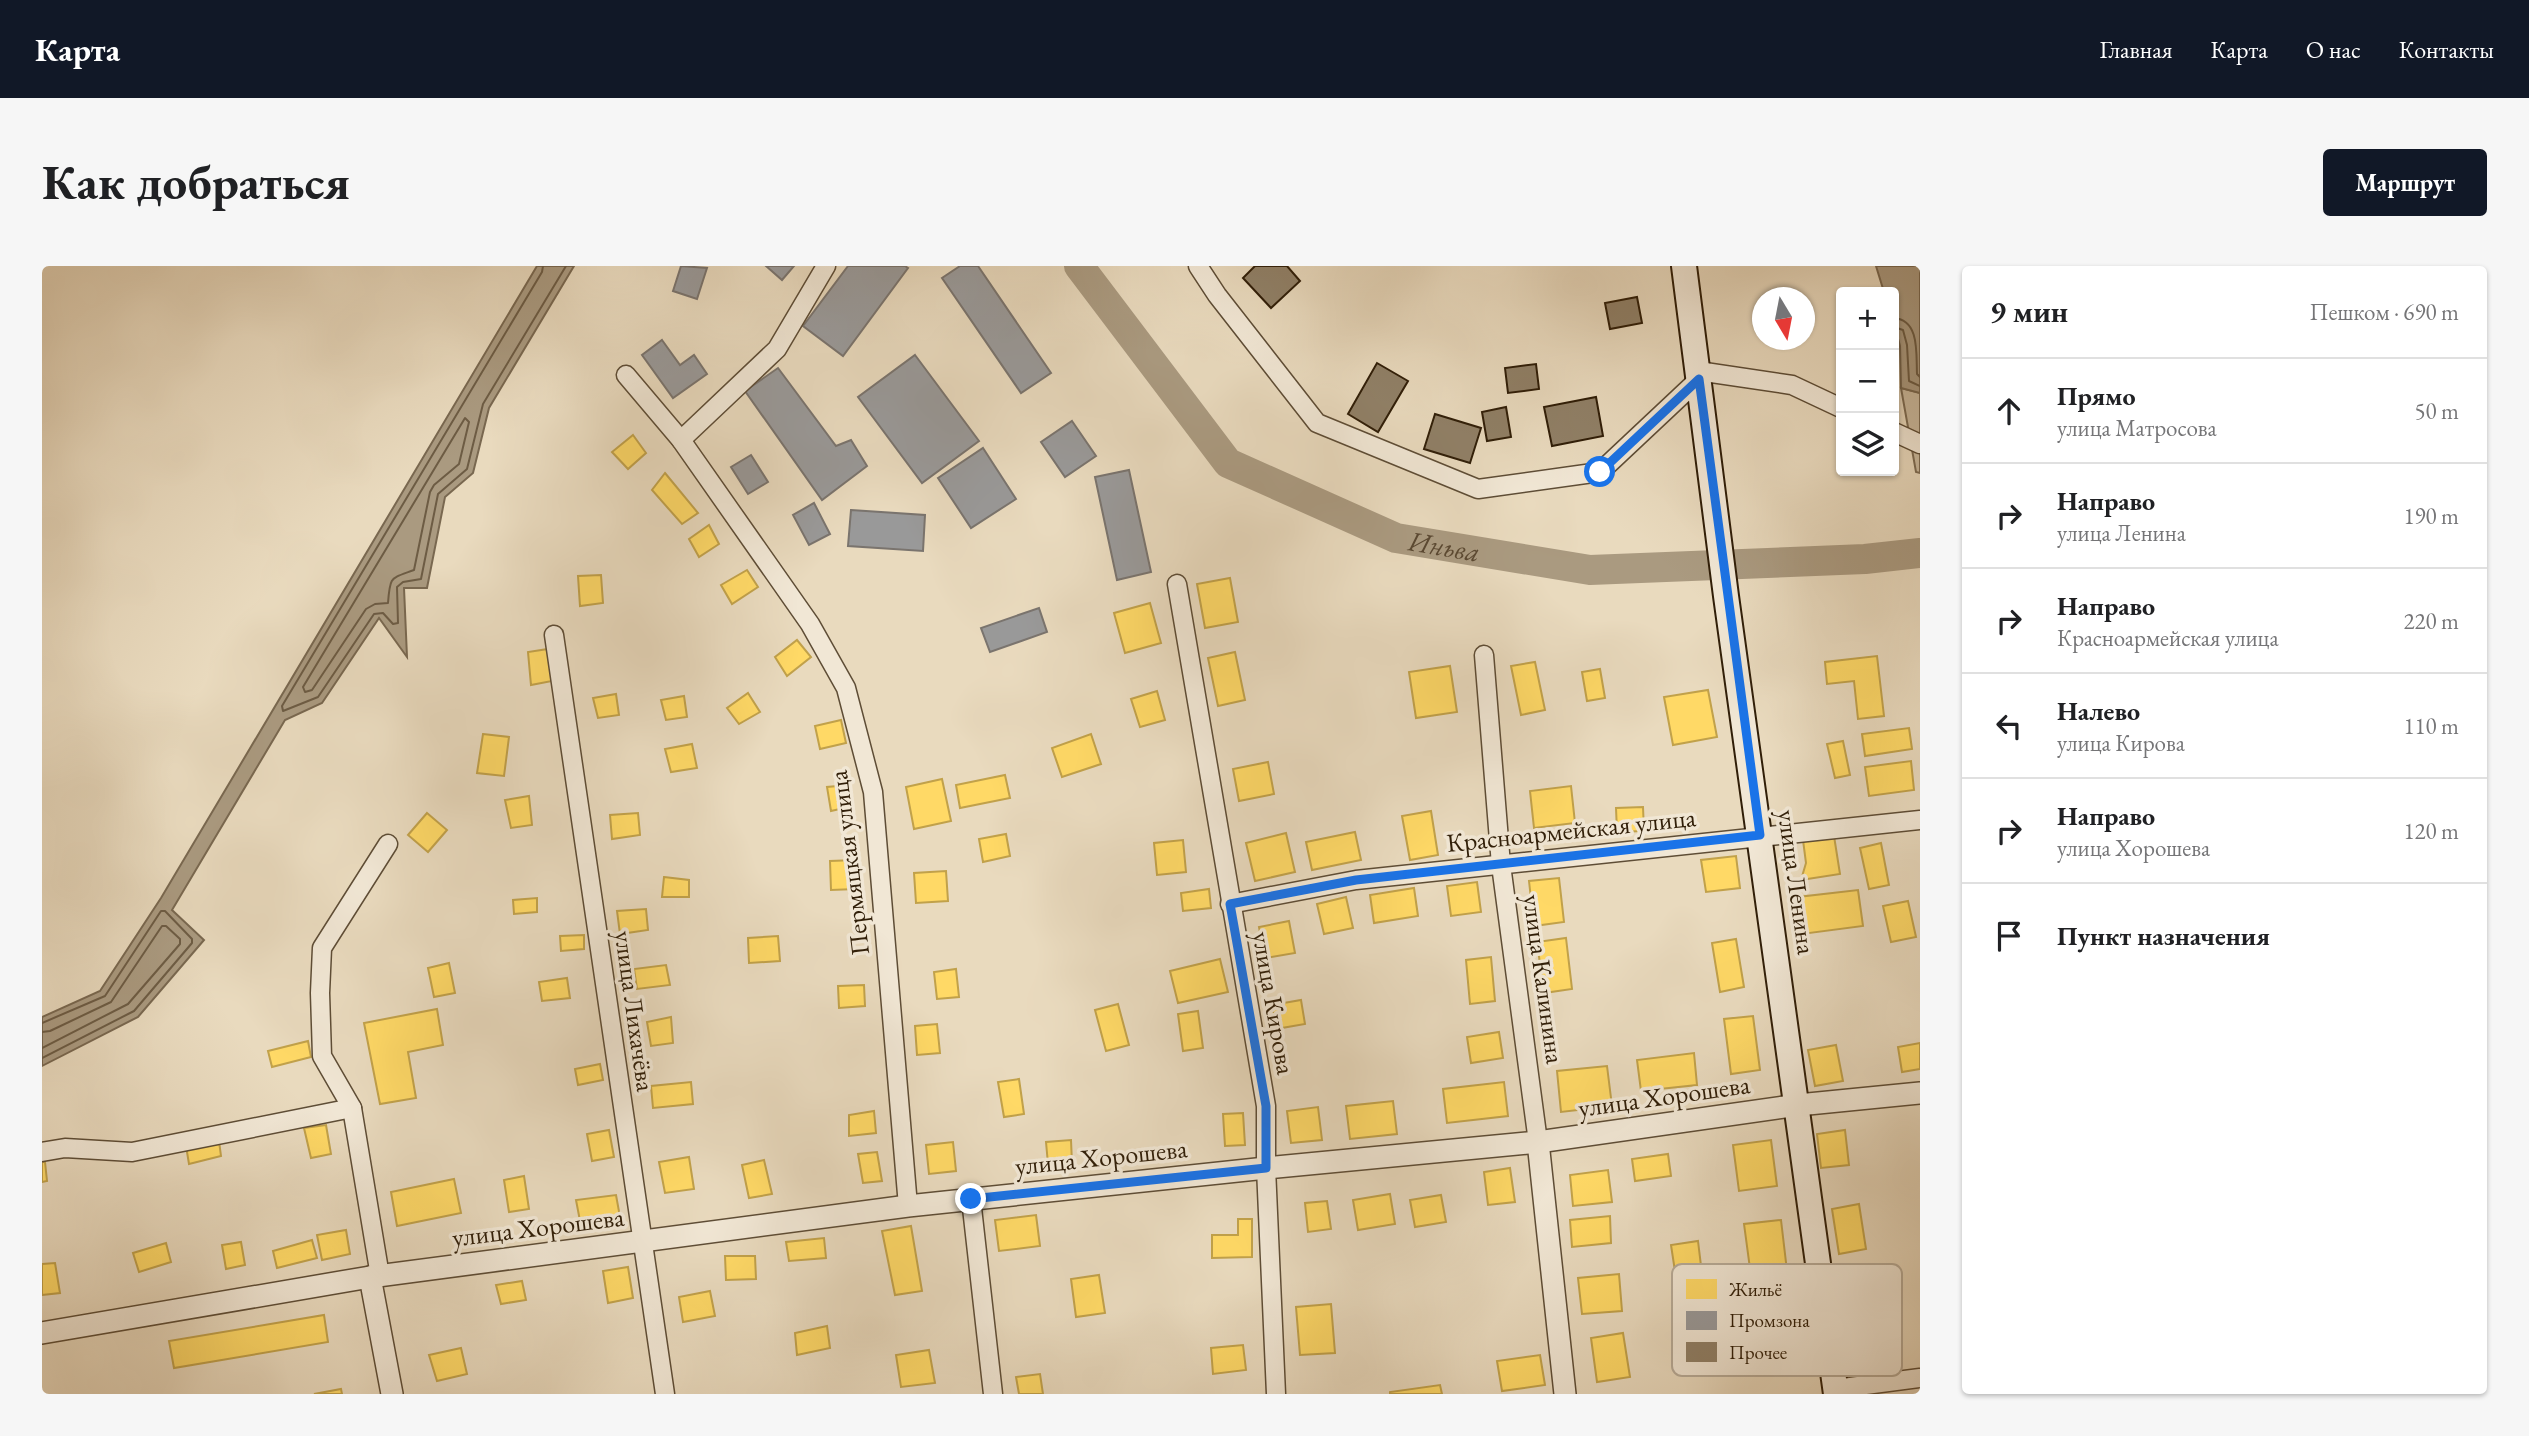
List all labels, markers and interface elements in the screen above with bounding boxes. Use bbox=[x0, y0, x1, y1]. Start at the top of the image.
text: Карта bbox=[35, 28, 120, 71]
text: Главная bbox=[2099, 34, 2173, 65]
text: Карта bbox=[2211, 34, 2268, 65]
text: О нас bbox=[2306, 34, 2361, 65]
text: Контакты bbox=[2399, 34, 2494, 65]
button: Маршрут bbox=[2323, 149, 2487, 216]
text: Как добраться bbox=[42, 150, 350, 214]
north arrow bbox=[1752, 287, 1815, 350]
map controls bbox=[1836, 287, 1899, 476]
button: + bbox=[1836, 287, 1899, 350]
text: 9 мин bbox=[1990, 292, 2068, 331]
text: Пешком · 690 m bbox=[2310, 297, 2459, 327]
button: − bbox=[1836, 350, 1899, 413]
text: Прямо bbox=[2057, 379, 2136, 413]
icon: ahead bbox=[1990, 392, 2028, 430]
text: 50 m bbox=[2414, 396, 2459, 426]
button: layers bbox=[1836, 413, 1899, 476]
text: улица Матросова bbox=[2057, 413, 2217, 443]
route start bbox=[1584, 456, 1615, 487]
text: Направо bbox=[2057, 484, 2155, 518]
icon: right bbox=[1990, 497, 2028, 535]
text: 190 m bbox=[2403, 501, 2459, 531]
text: улица Ленина bbox=[2057, 518, 2186, 548]
water label: Иньва bbox=[1405, 522, 1483, 570]
text: Направо bbox=[2057, 589, 2155, 623]
icon: right bbox=[1990, 602, 2028, 640]
text: 220 m bbox=[2403, 606, 2459, 636]
text: Красноармейская улица bbox=[2057, 623, 2279, 653]
text: Налево bbox=[2057, 694, 2140, 728]
icon: left bbox=[1990, 707, 2028, 745]
text: 110 m bbox=[2403, 711, 2459, 741]
text: улица Кирова bbox=[2057, 728, 2185, 758]
street label: Пермяцкая улица bbox=[821, 768, 877, 957]
text: Направо bbox=[2057, 799, 2155, 833]
street label: Красноармейская улица bbox=[1445, 800, 1698, 860]
street label: улица Ленина bbox=[1770, 807, 1824, 957]
icon: right bbox=[1990, 812, 2028, 850]
text: 120 m bbox=[2403, 816, 2459, 846]
text: улица Хорошева bbox=[2057, 833, 2210, 863]
street label: улица Калинина bbox=[1515, 892, 1573, 1067]
icon: arrive bbox=[1990, 917, 2028, 955]
text: Пункт назначения bbox=[2057, 919, 2270, 953]
street label: улица Лихачёва bbox=[607, 928, 663, 1094]
street label: улица Кирова bbox=[1245, 929, 1303, 1078]
street label: улица Хорошева bbox=[1576, 1067, 1753, 1125]
street label: улица Хорошева bbox=[1013, 1131, 1189, 1183]
route end bbox=[955, 1183, 986, 1214]
street label: улица Хорошева bbox=[450, 1200, 627, 1254]
legend bbox=[1672, 1264, 1902, 1376]
text: Жильё bbox=[1728, 1277, 1782, 1302]
text: Промзона bbox=[1729, 1308, 1810, 1333]
text: Прочее bbox=[1729, 1340, 1787, 1365]

